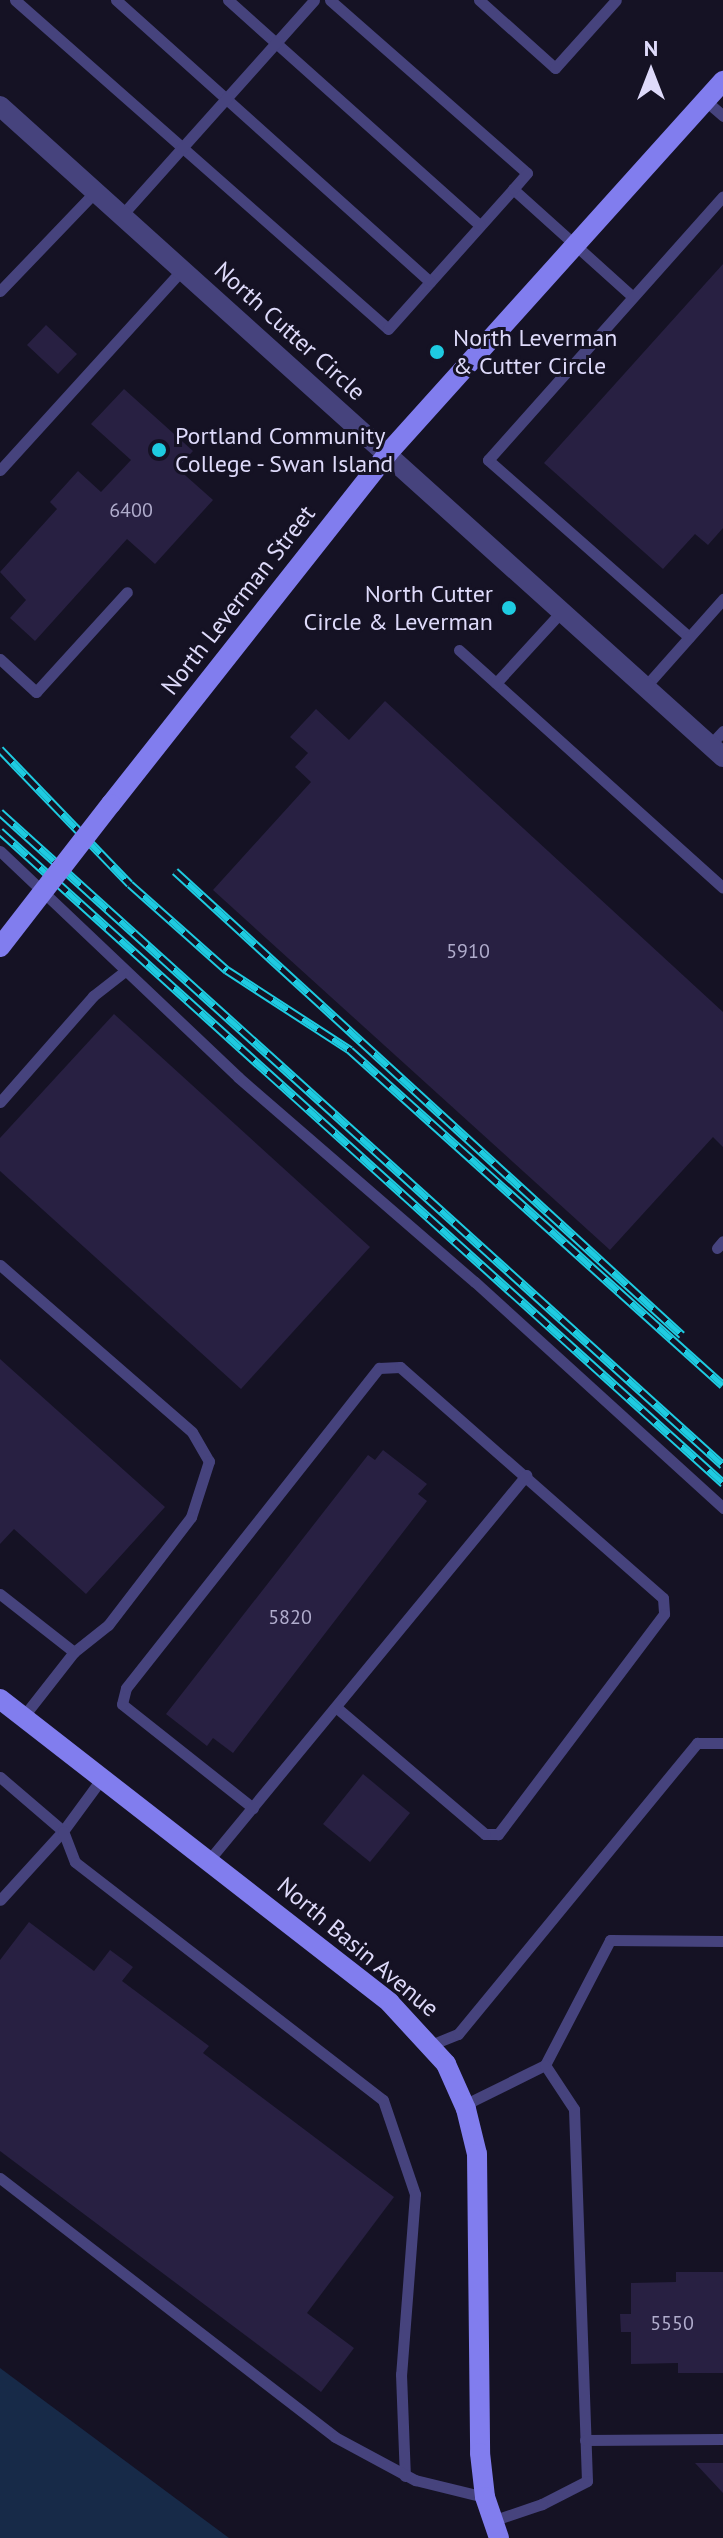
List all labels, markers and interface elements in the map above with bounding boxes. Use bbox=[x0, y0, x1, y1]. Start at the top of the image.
north arrow bbox=[611, 32, 691, 112]
text: N bbox=[644, 34, 658, 62]
street label: North Cutter Circle bbox=[209, 256, 371, 406]
place label: North Leverman & Cutter Circle bbox=[453, 324, 617, 380]
marker: North Leverman & Cutter Circle bbox=[428, 343, 446, 361]
place label: Portland Community College - Swan Island bbox=[175, 422, 397, 478]
marker: Portland Community College - Swan Island bbox=[150, 441, 168, 459]
house number: 6400 bbox=[109, 498, 153, 522]
street label: North Leverman Street bbox=[155, 500, 321, 700]
place label: North Cutter Circle & Leverman bbox=[303, 580, 493, 636]
marker: North Cutter Circle & Leverman bbox=[500, 599, 518, 617]
house number: 5910 bbox=[446, 939, 490, 963]
house number: 5820 bbox=[268, 1605, 312, 1629]
street label: North Basin Avenue bbox=[271, 1871, 445, 2023]
house number: 5550 bbox=[650, 2311, 694, 2335]

